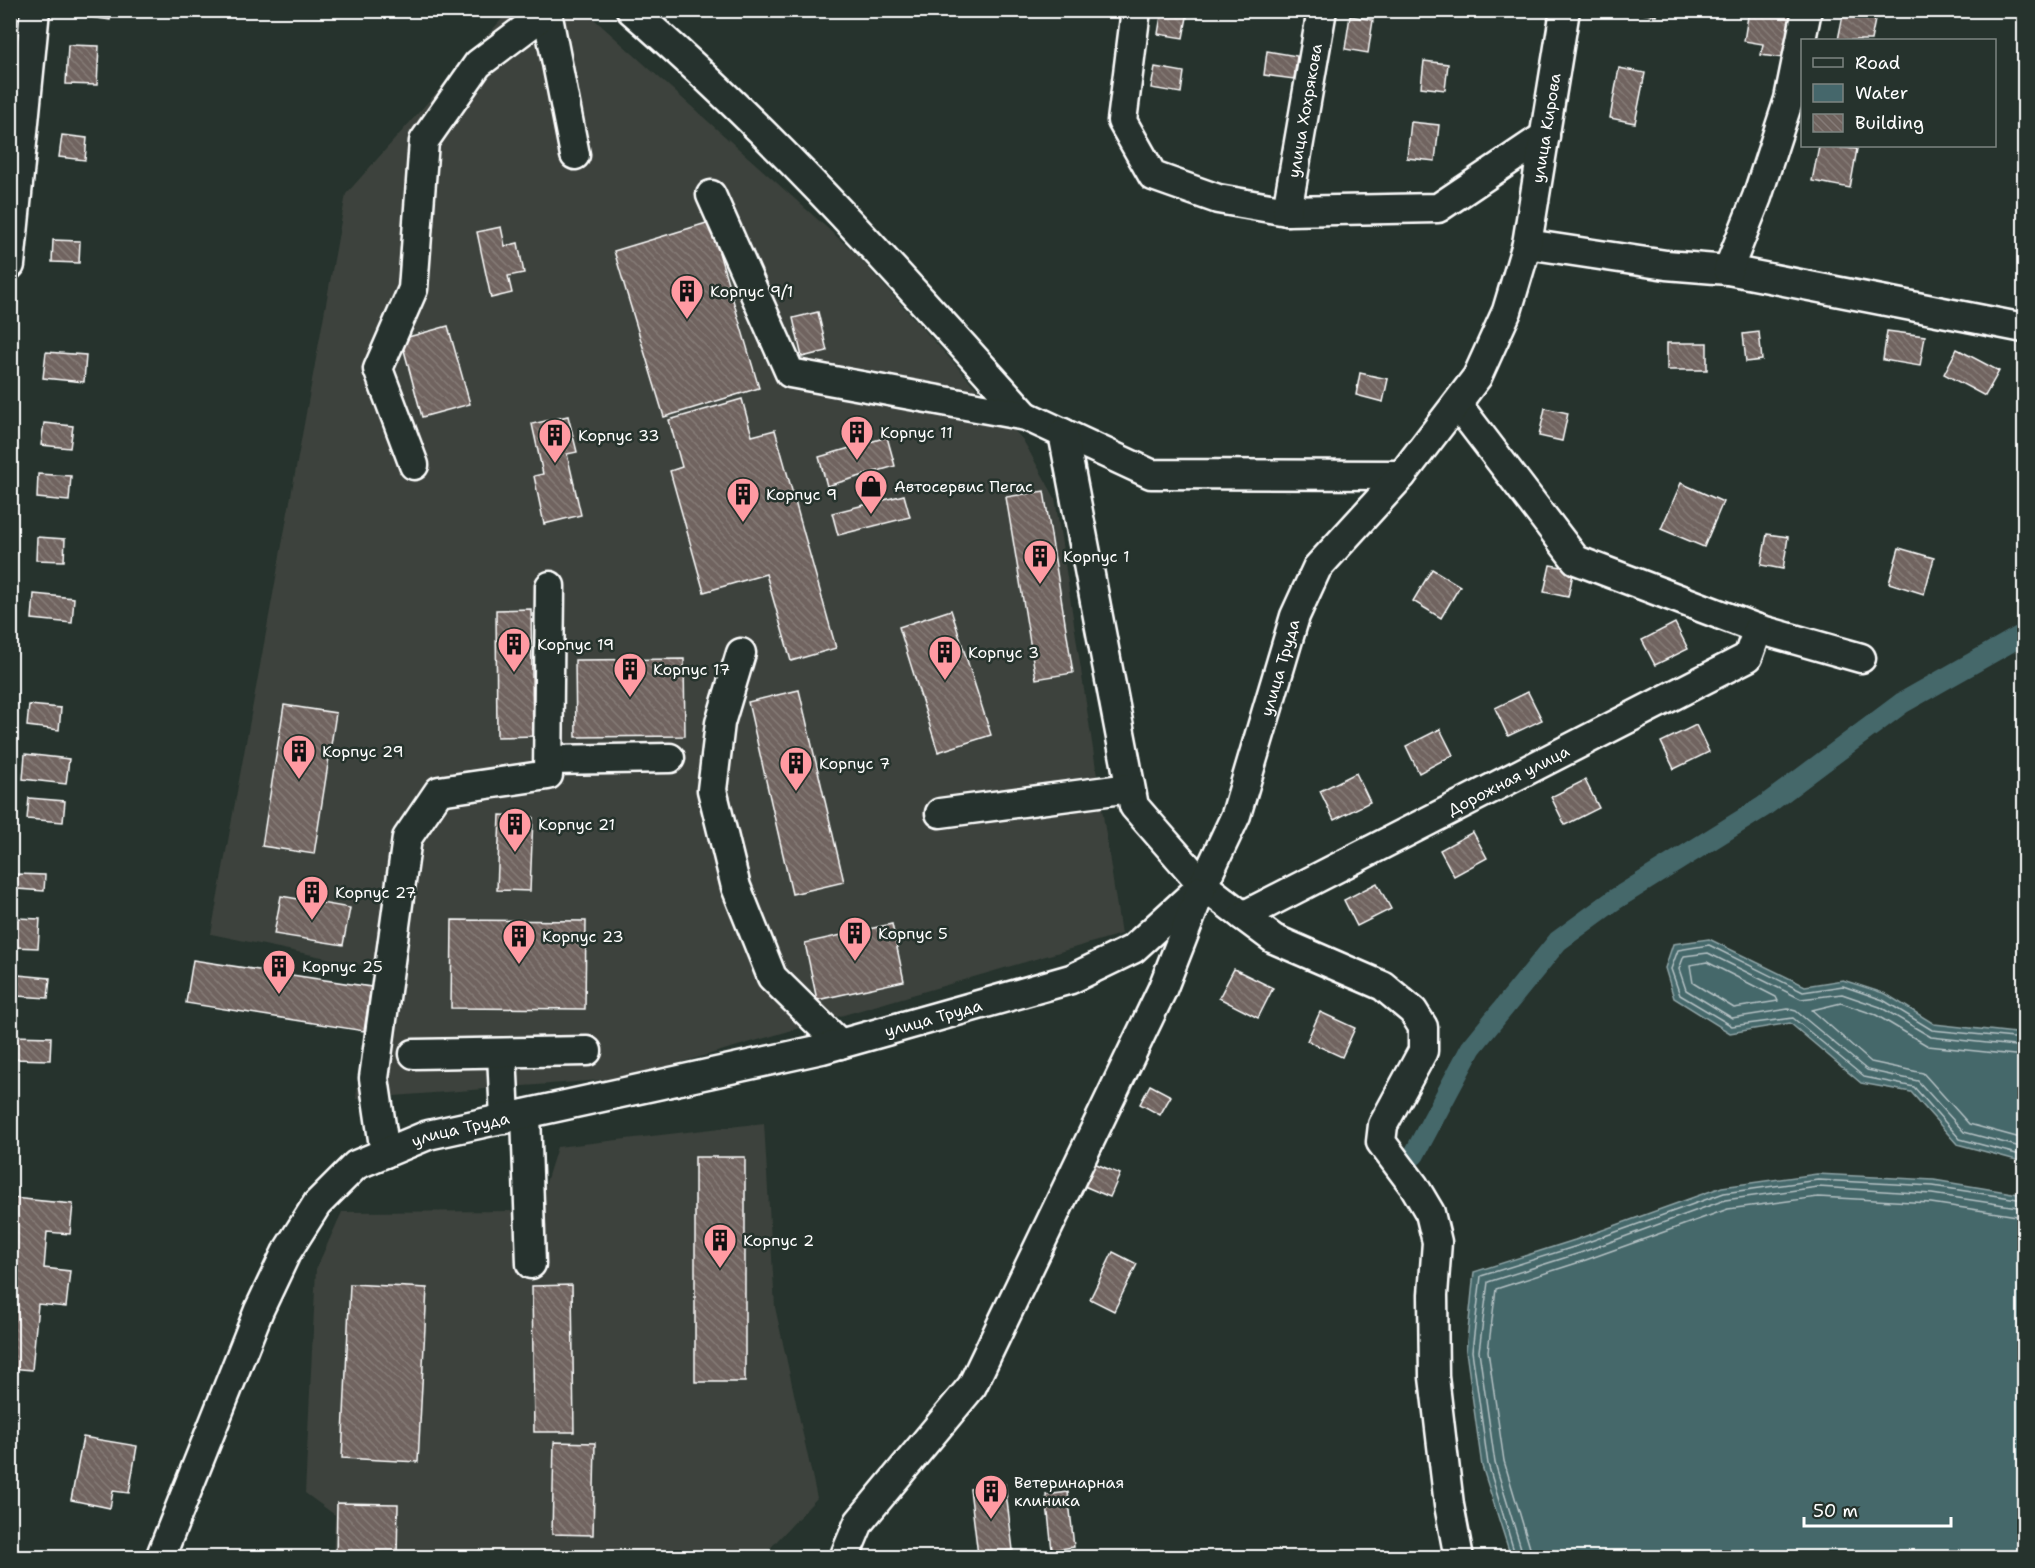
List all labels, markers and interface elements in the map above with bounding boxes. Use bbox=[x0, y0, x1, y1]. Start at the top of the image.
legend bbox=[1801, 39, 1996, 147]
street label: улица Хохрякова bbox=[1283, 42, 1327, 179]
text: Road bbox=[1855, 51, 1900, 75]
street label: улица Кирова bbox=[1527, 71, 1566, 185]
text: Water bbox=[1855, 81, 1908, 105]
text: Building bbox=[1855, 111, 1924, 135]
building icon: Корпус 9/1 bbox=[669, 273, 705, 320]
place label: Корпус 9/1 bbox=[710, 281, 793, 302]
building icon: Корпус 11 bbox=[839, 414, 875, 461]
building icon: Корпус 33 bbox=[537, 417, 573, 464]
place label: Корпус 11 bbox=[880, 422, 953, 443]
place label: Корпус 33 bbox=[578, 425, 659, 446]
shop icon: Автосервис Пегас bbox=[853, 468, 889, 515]
building icon: Корпус 9 bbox=[725, 476, 761, 523]
place label: Автосервис Пегас bbox=[894, 476, 1033, 497]
place label: Корпус 9 bbox=[766, 484, 837, 505]
building icon: Корпус 1 bbox=[1022, 538, 1058, 585]
place label: Корпус 1 bbox=[1063, 546, 1130, 567]
street label: улица Труда bbox=[1256, 617, 1304, 719]
building icon: Корпус 19 bbox=[496, 626, 532, 673]
place label: Корпус 19 bbox=[537, 634, 614, 655]
building icon: Корпус 3 bbox=[927, 634, 963, 681]
place label: Корпус 3 bbox=[968, 642, 1039, 663]
building icon: Корпус 17 bbox=[612, 651, 648, 698]
place label: Корпус 17 bbox=[653, 659, 730, 680]
building icon: Корпус 29 bbox=[281, 733, 317, 780]
place label: Корпус 29 bbox=[322, 741, 404, 762]
street label: Дорожная улица bbox=[1444, 741, 1573, 820]
building icon: Корпус 7 bbox=[778, 745, 814, 792]
place label: Корпус 7 bbox=[819, 753, 890, 774]
building icon: Корпус 21 bbox=[497, 806, 533, 853]
place label: Корпус 21 bbox=[538, 814, 615, 835]
building icon: Корпус 27 bbox=[294, 874, 330, 921]
place label: Корпус 27 bbox=[335, 882, 416, 903]
building icon: Корпус 5 bbox=[837, 915, 873, 962]
building icon: Корпус 23 bbox=[501, 918, 537, 965]
place label: Корпус 5 bbox=[878, 923, 948, 944]
place label: Корпус 23 bbox=[542, 926, 624, 947]
building icon: Корпус 25 bbox=[261, 948, 297, 995]
place label: Корпус 25 bbox=[302, 956, 383, 977]
street label: улица Труда bbox=[882, 995, 984, 1042]
street label: улица Труда bbox=[408, 1108, 511, 1152]
building icon: Корпус 2 bbox=[702, 1222, 738, 1269]
place label: Корпус 2 bbox=[743, 1230, 814, 1251]
place label: Ветеринарная клиника bbox=[1014, 1472, 1124, 1511]
building icon: Ветеринарная клиника bbox=[973, 1473, 1009, 1520]
scale bar bbox=[1804, 1490, 1951, 1528]
text: 50 m bbox=[1813, 1499, 1858, 1523]

